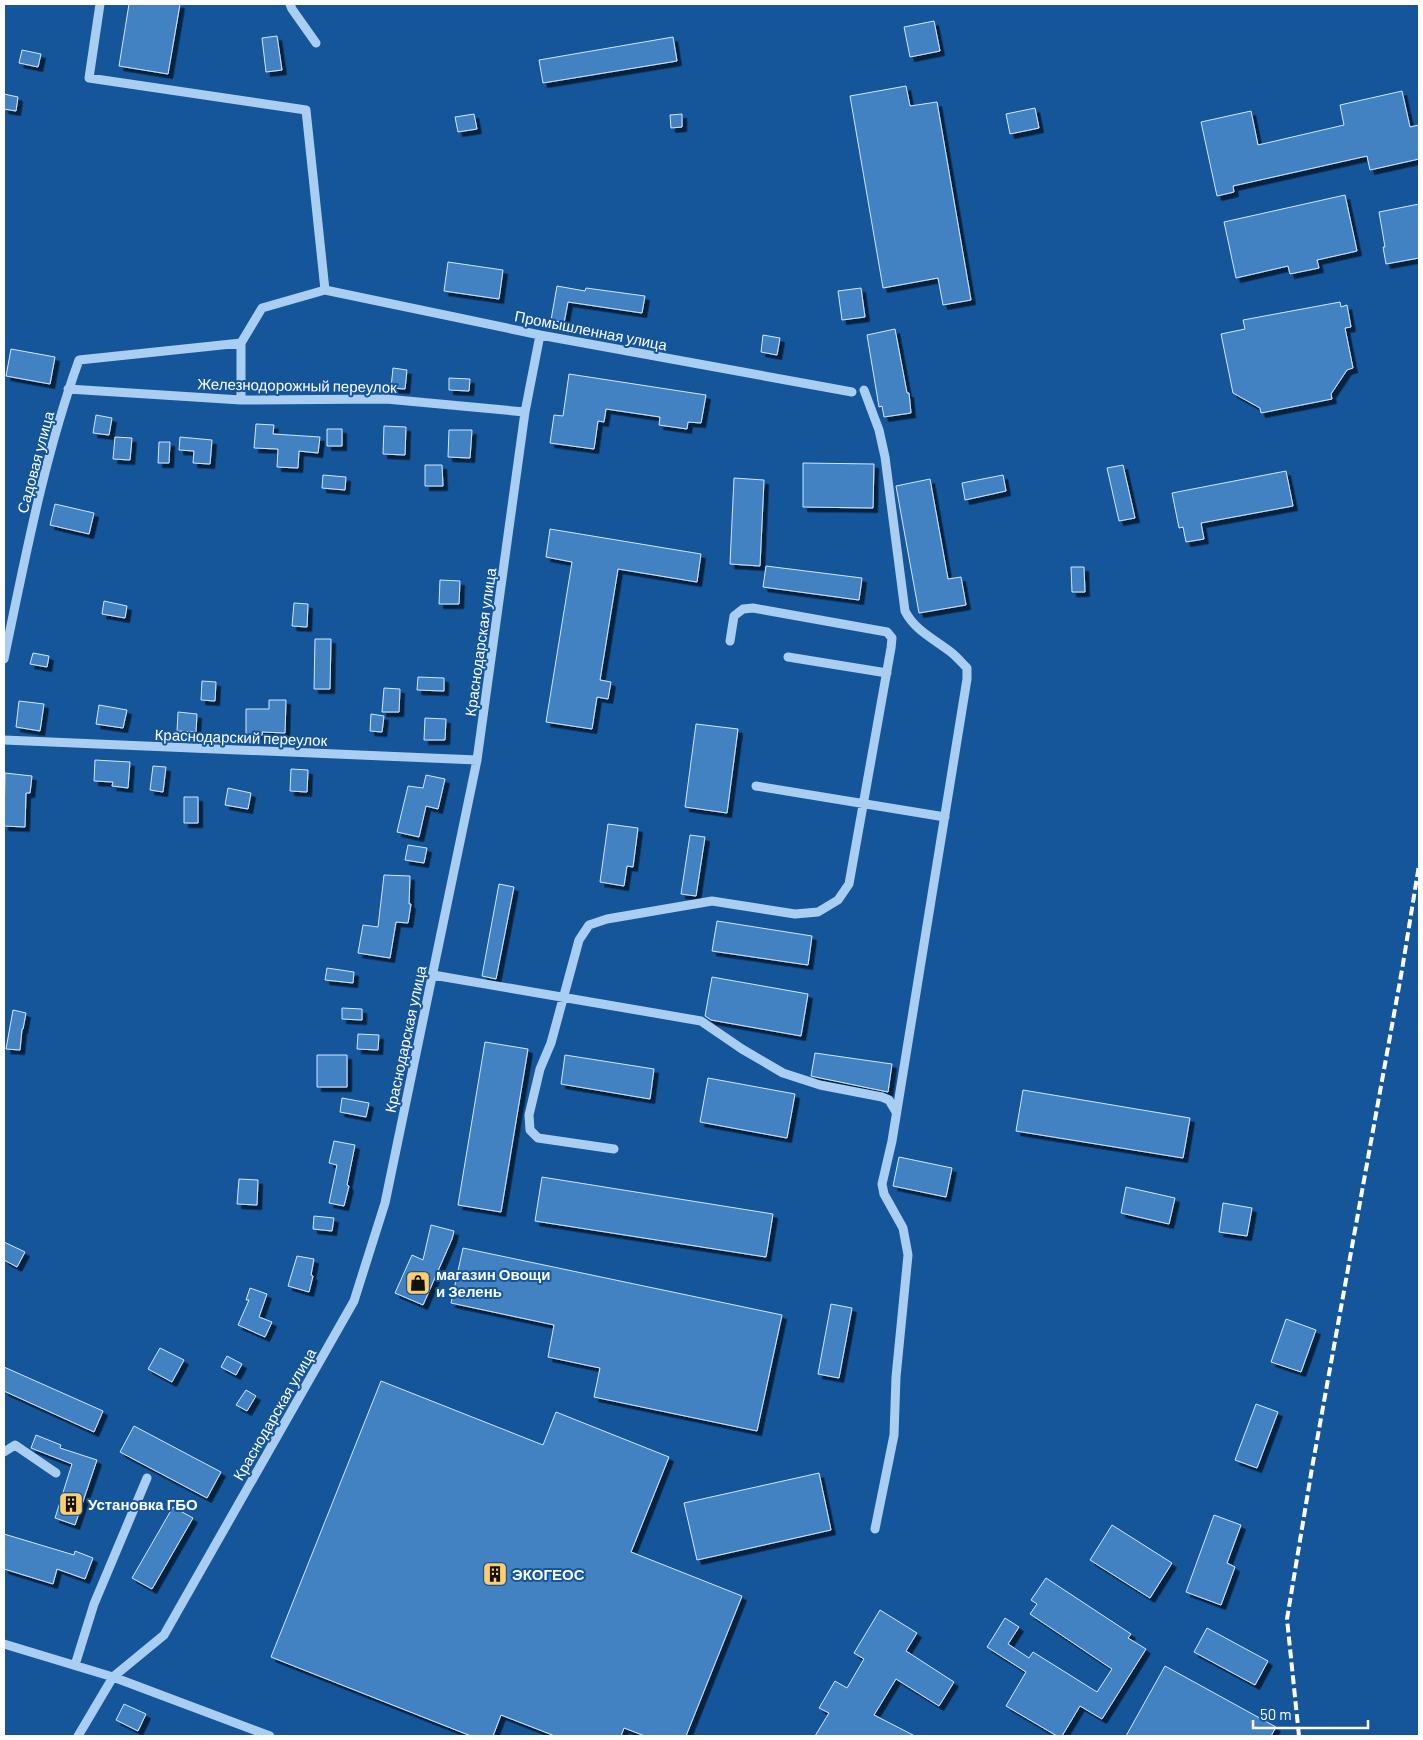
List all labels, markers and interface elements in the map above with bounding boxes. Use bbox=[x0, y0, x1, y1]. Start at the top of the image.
street label: Промышленная улица bbox=[513, 306, 669, 354]
street label: Железнодорожный переулок bbox=[197, 374, 397, 396]
street label: Садовая улица bbox=[13, 408, 57, 515]
street label: Краснодарская улица bbox=[461, 566, 499, 717]
street label: Краснодарский переулок bbox=[155, 725, 328, 749]
street label: Краснодарская улица bbox=[381, 963, 430, 1114]
place label: магазин Овощи и Зелень bbox=[436, 1265, 550, 1300]
shop icon: магазин Овощи и Зелень bbox=[405, 1270, 431, 1296]
street label: Краснодарская улица bbox=[229, 1344, 320, 1483]
building icon: Установка ГБО bbox=[58, 1491, 84, 1517]
place label: Установка ГБО bbox=[88, 1495, 198, 1513]
building icon: ЭКОГЕОС bbox=[482, 1561, 508, 1587]
place label: ЭКОГЕОС bbox=[512, 1565, 585, 1583]
scale bar bbox=[1253, 1698, 1368, 1730]
text: 50 m bbox=[1260, 1705, 1292, 1723]

